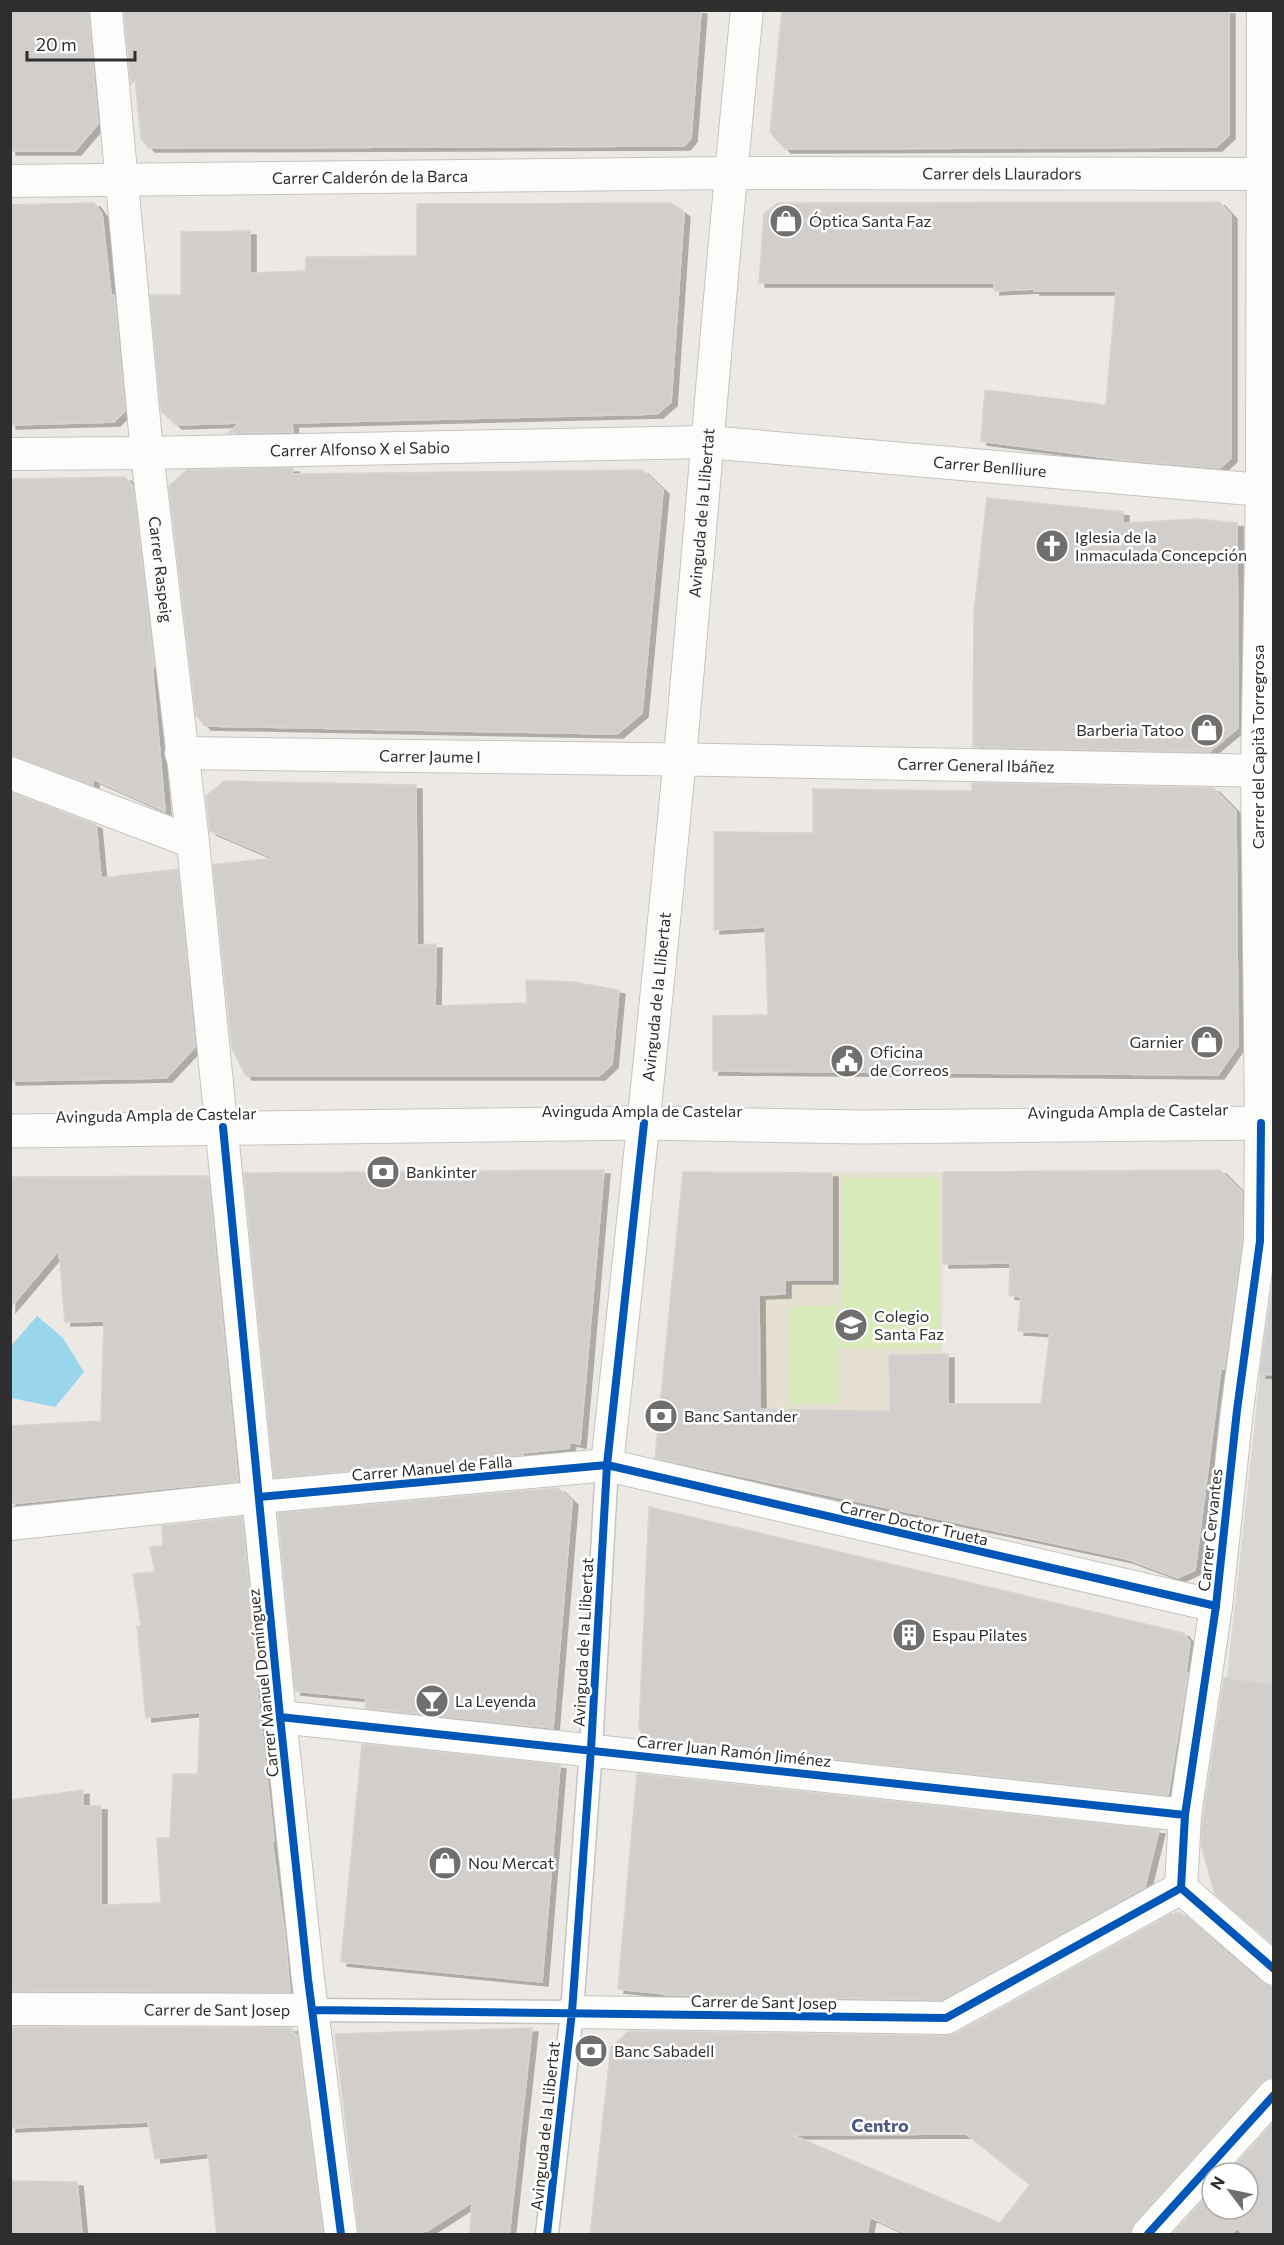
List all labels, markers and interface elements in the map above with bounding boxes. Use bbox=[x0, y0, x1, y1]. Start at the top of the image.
scale bar bbox=[27, 24, 135, 62]
text: 20 m bbox=[36, 33, 77, 55]
street label: Carrer dels Llauradors bbox=[922, 163, 1082, 183]
street label: Carrer Calderón de la Barca bbox=[272, 166, 468, 187]
shop icon: Óptica Santa Faz bbox=[768, 203, 804, 239]
place label: Óptica Santa Faz bbox=[809, 211, 932, 230]
street label: Avinguda de la Llibertat bbox=[684, 427, 718, 598]
street label: Carrer Alfonso X el Sabio bbox=[270, 437, 450, 460]
street label: Carrer Benlliure bbox=[932, 452, 1047, 480]
street label: Carrer Raspeig bbox=[146, 515, 177, 624]
place label: Iglesia de la Inmaculada Concepción bbox=[1075, 527, 1247, 564]
church icon: Iglesia de la Inmaculada Concepción bbox=[1034, 528, 1070, 564]
street label: Carrer del Capità Torregrosa bbox=[1248, 645, 1267, 849]
shop icon: Barberia Tatoo bbox=[1189, 712, 1225, 748]
place label: Barberia Tatoo bbox=[1076, 720, 1184, 739]
street label: Carrer Jaume I bbox=[379, 746, 481, 766]
street label: Carrer General Ibáñez bbox=[897, 754, 1055, 776]
street label: Avinguda de la Llibertat bbox=[638, 911, 674, 1082]
shop icon: Garnier bbox=[1189, 1024, 1225, 1060]
place label: Garnier bbox=[1129, 1032, 1185, 1051]
place label: Oficina de Correos bbox=[870, 1042, 949, 1079]
public building icon: Oficina de Correos bbox=[829, 1043, 865, 1079]
street label: Avinguda Ampla de Castelar bbox=[1027, 1099, 1229, 1122]
street label: Avinguda Ampla de Castelar bbox=[541, 1101, 743, 1120]
street label: Avinguda Ampla de Castelar bbox=[55, 1103, 257, 1126]
bank icon: Bankinter bbox=[365, 1154, 401, 1190]
place label: Bankinter bbox=[406, 1162, 478, 1181]
place label: Colegio Santa Faz bbox=[874, 1306, 944, 1343]
school or university icon: Colegio Santa Faz bbox=[833, 1307, 869, 1343]
bank icon: Banc Santander bbox=[643, 1398, 679, 1434]
place label: Banc Santander bbox=[684, 1406, 799, 1425]
street label: Carrer Manuel de Falla bbox=[351, 1451, 513, 1484]
street label: Carrer Cervantes bbox=[1194, 1468, 1225, 1592]
street label: Carrer Doctor Trueta bbox=[838, 1496, 990, 1549]
street label: Avinguda de la Llibertat bbox=[569, 1556, 596, 1727]
street label: Carrer Manuel Domínguez bbox=[243, 1588, 282, 1778]
building icon: Espau Pilates bbox=[891, 1617, 927, 1653]
place label: Espau Pilates bbox=[932, 1625, 1027, 1644]
bar icon: La Leyenda bbox=[414, 1683, 450, 1719]
place label: La Leyenda bbox=[455, 1691, 536, 1710]
street label: Carrer Juan Ramón Jiménez bbox=[636, 1731, 832, 1770]
shop icon: Nou Mercat bbox=[427, 1845, 463, 1881]
place label: Nou Mercat bbox=[468, 1853, 555, 1872]
street label: Carrer de Sant Josep bbox=[691, 1991, 837, 2012]
street label: Carrer de Sant Josep bbox=[144, 1999, 290, 2019]
bank icon: Banc Sabadell bbox=[573, 2033, 609, 2069]
street label: Avinguda de la Llibertat bbox=[526, 2040, 563, 2211]
place label: Banc Sabadell bbox=[614, 2041, 714, 2060]
district label: Centro bbox=[851, 2114, 909, 2136]
north arrow bbox=[1200, 2161, 1260, 2221]
text: N bbox=[1206, 2173, 1228, 2193]

